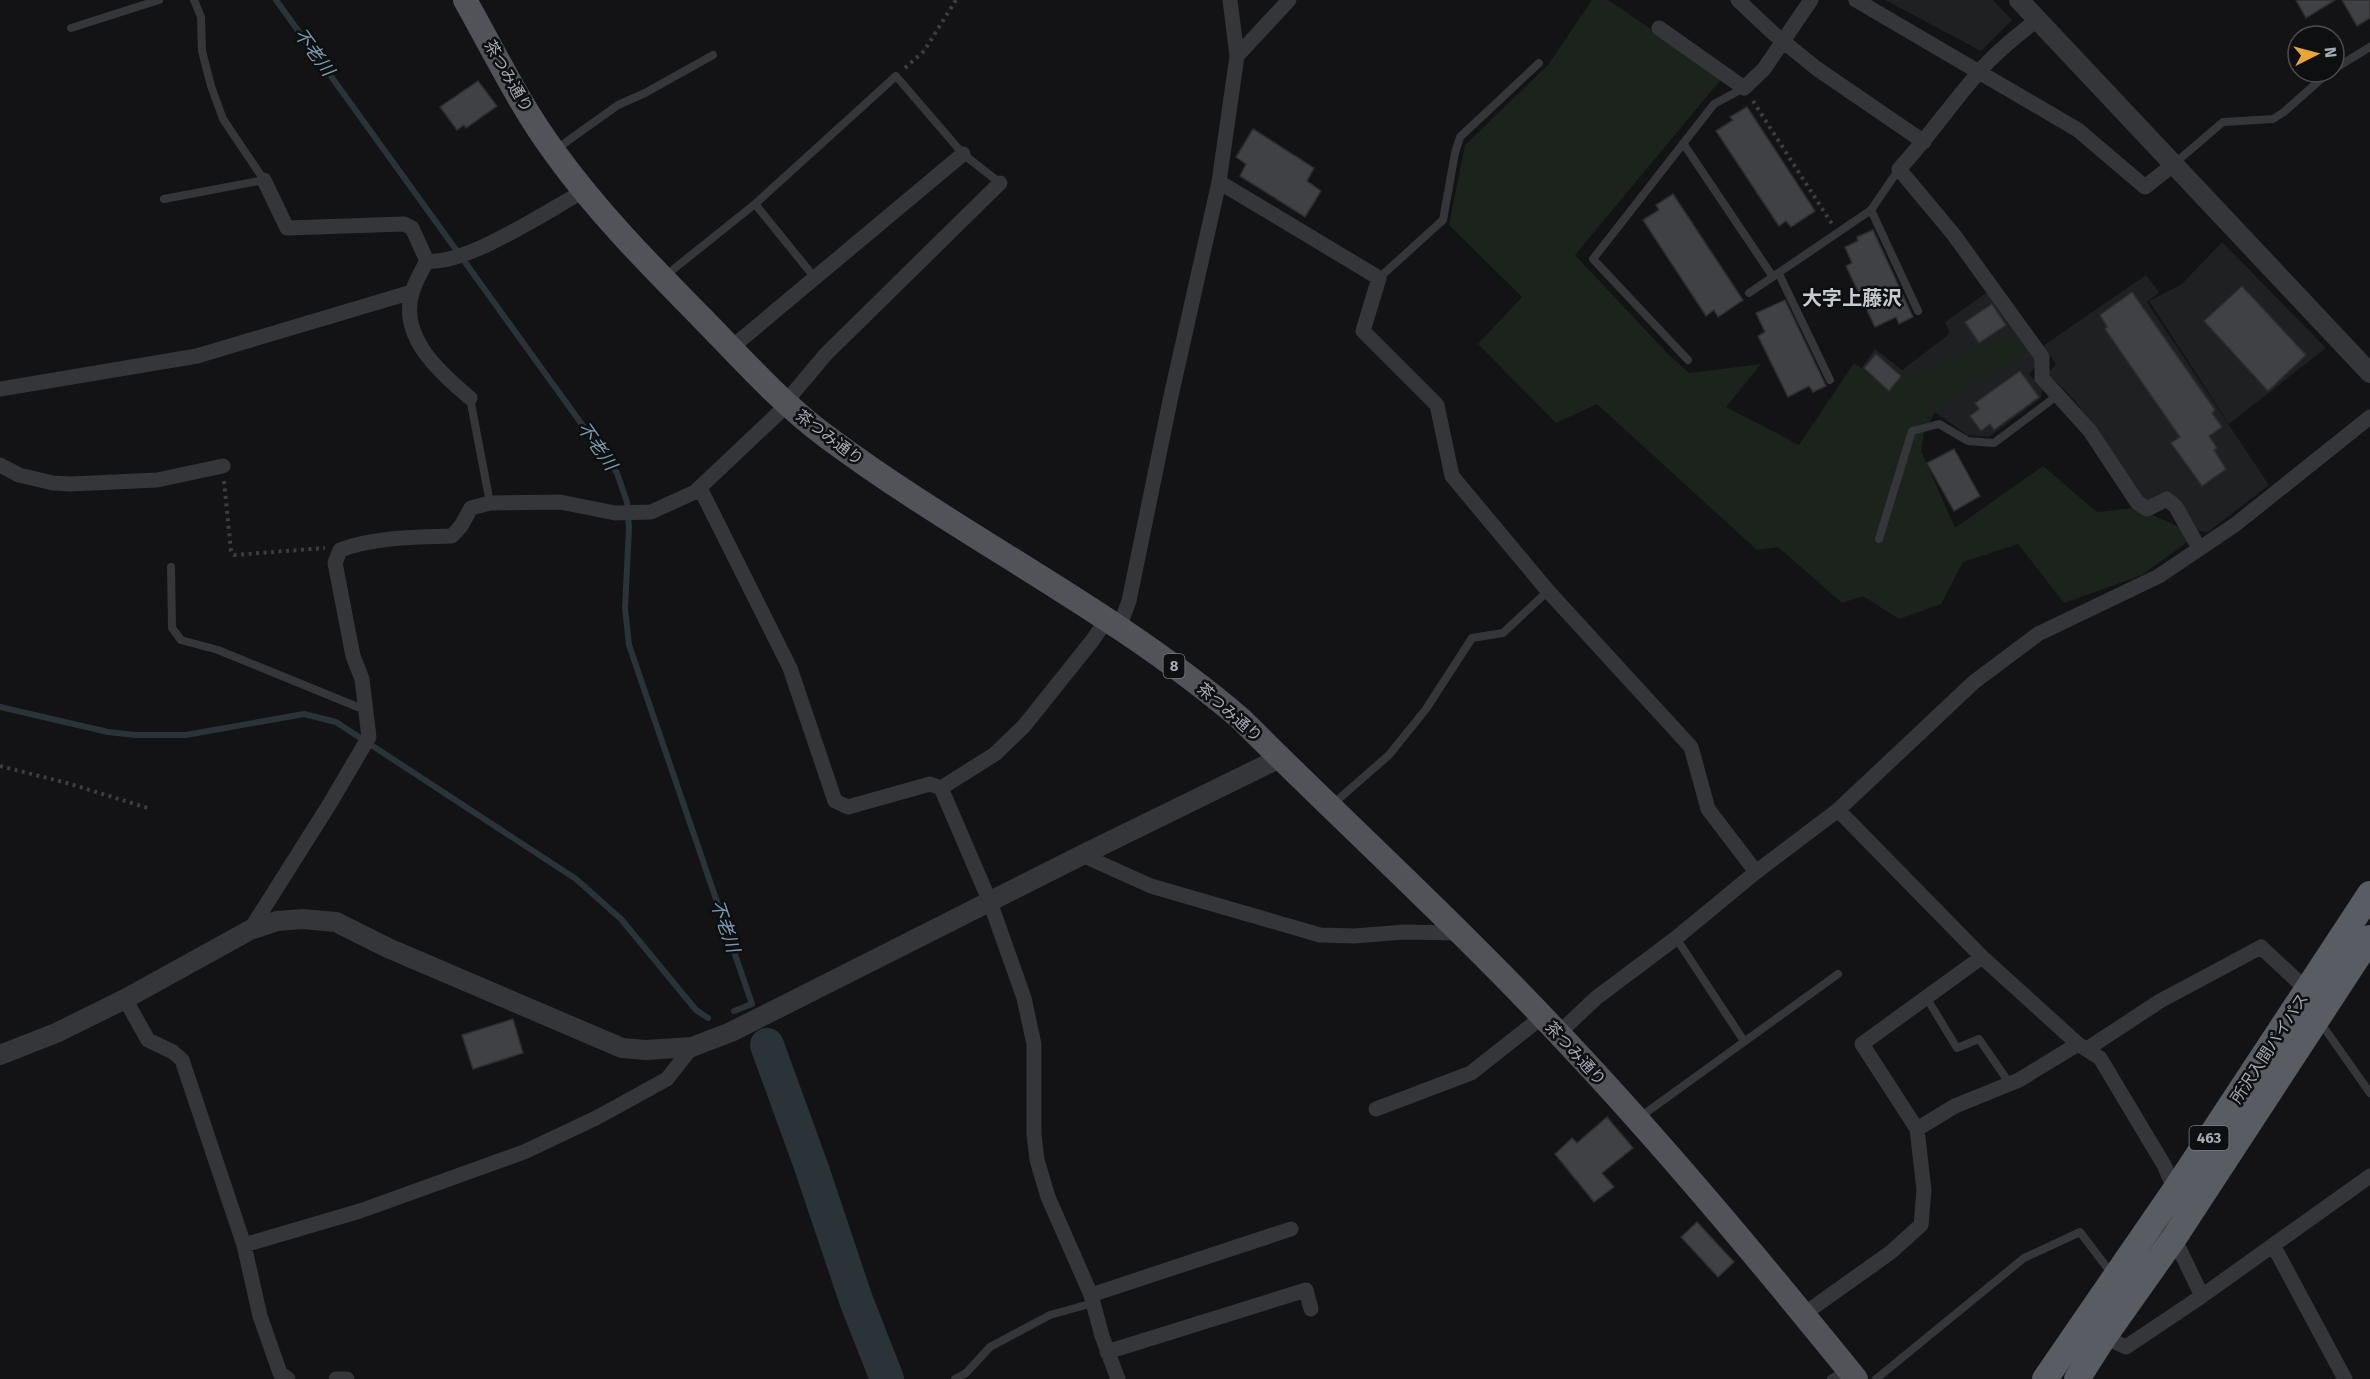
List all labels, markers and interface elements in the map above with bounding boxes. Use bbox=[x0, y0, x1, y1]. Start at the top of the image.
water label: 不老川 bbox=[289, 24, 340, 82]
north arrow bbox=[2286, 24, 2346, 84]
street label: 茶つみ通り bbox=[480, 37, 537, 116]
text: N bbox=[2320, 46, 2340, 59]
district label: 大字上藤沢 bbox=[1802, 286, 1902, 310]
street label: 茶つみ通り bbox=[792, 406, 867, 469]
water label: 不老川 bbox=[573, 418, 623, 476]
road number: 8 bbox=[1164, 654, 1184, 678]
street label: 茶つみ通り bbox=[1193, 679, 1266, 746]
water label: 不老川 bbox=[706, 897, 745, 957]
street label: 所沢入間バイパス bbox=[2227, 990, 2312, 1107]
street label: 茶つみ通り bbox=[1541, 1018, 1610, 1089]
road number: 463 bbox=[2190, 1126, 2228, 1150]

